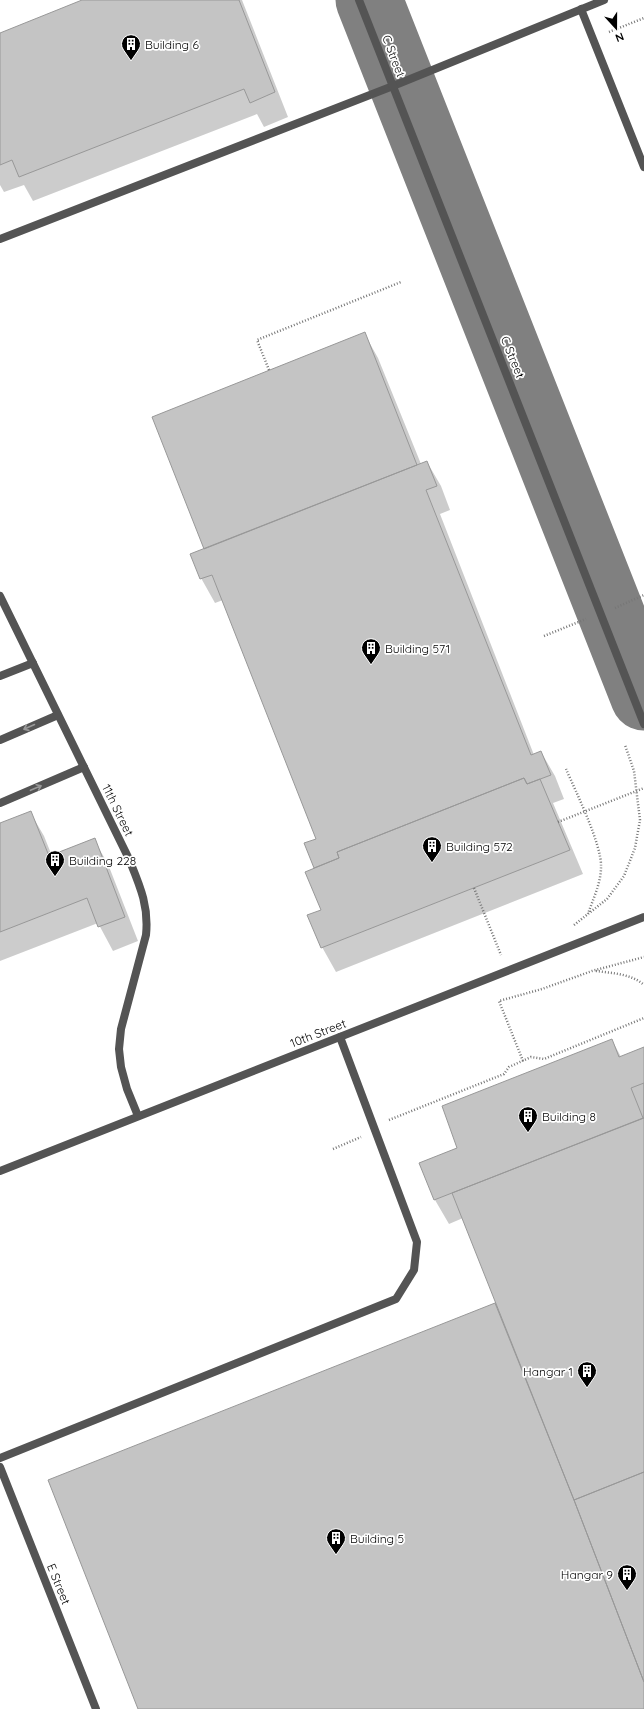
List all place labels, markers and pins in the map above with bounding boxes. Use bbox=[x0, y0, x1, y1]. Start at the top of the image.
building icon: Building 6 bbox=[120, 33, 142, 61]
place label: Building 6 bbox=[145, 37, 199, 52]
building icon: Building 571 bbox=[360, 637, 382, 665]
place label: Building 571 bbox=[385, 641, 450, 656]
building icon: Building 572 bbox=[421, 835, 443, 863]
place label: Building 572 bbox=[446, 839, 513, 854]
building icon: Building 228 bbox=[44, 849, 66, 877]
place label: Building 228 bbox=[69, 853, 136, 868]
building icon: Building 8 bbox=[517, 1105, 539, 1133]
place label: Building 8 bbox=[542, 1109, 596, 1124]
building icon: Hangar 1 bbox=[576, 1360, 598, 1388]
place label: Hangar 1 bbox=[523, 1364, 573, 1379]
building icon: Building 5 bbox=[325, 1527, 347, 1555]
place label: Building 5 bbox=[350, 1531, 404, 1546]
building icon: Hangar 9 bbox=[616, 1563, 638, 1591]
place label: Hangar 9 bbox=[561, 1567, 613, 1582]

